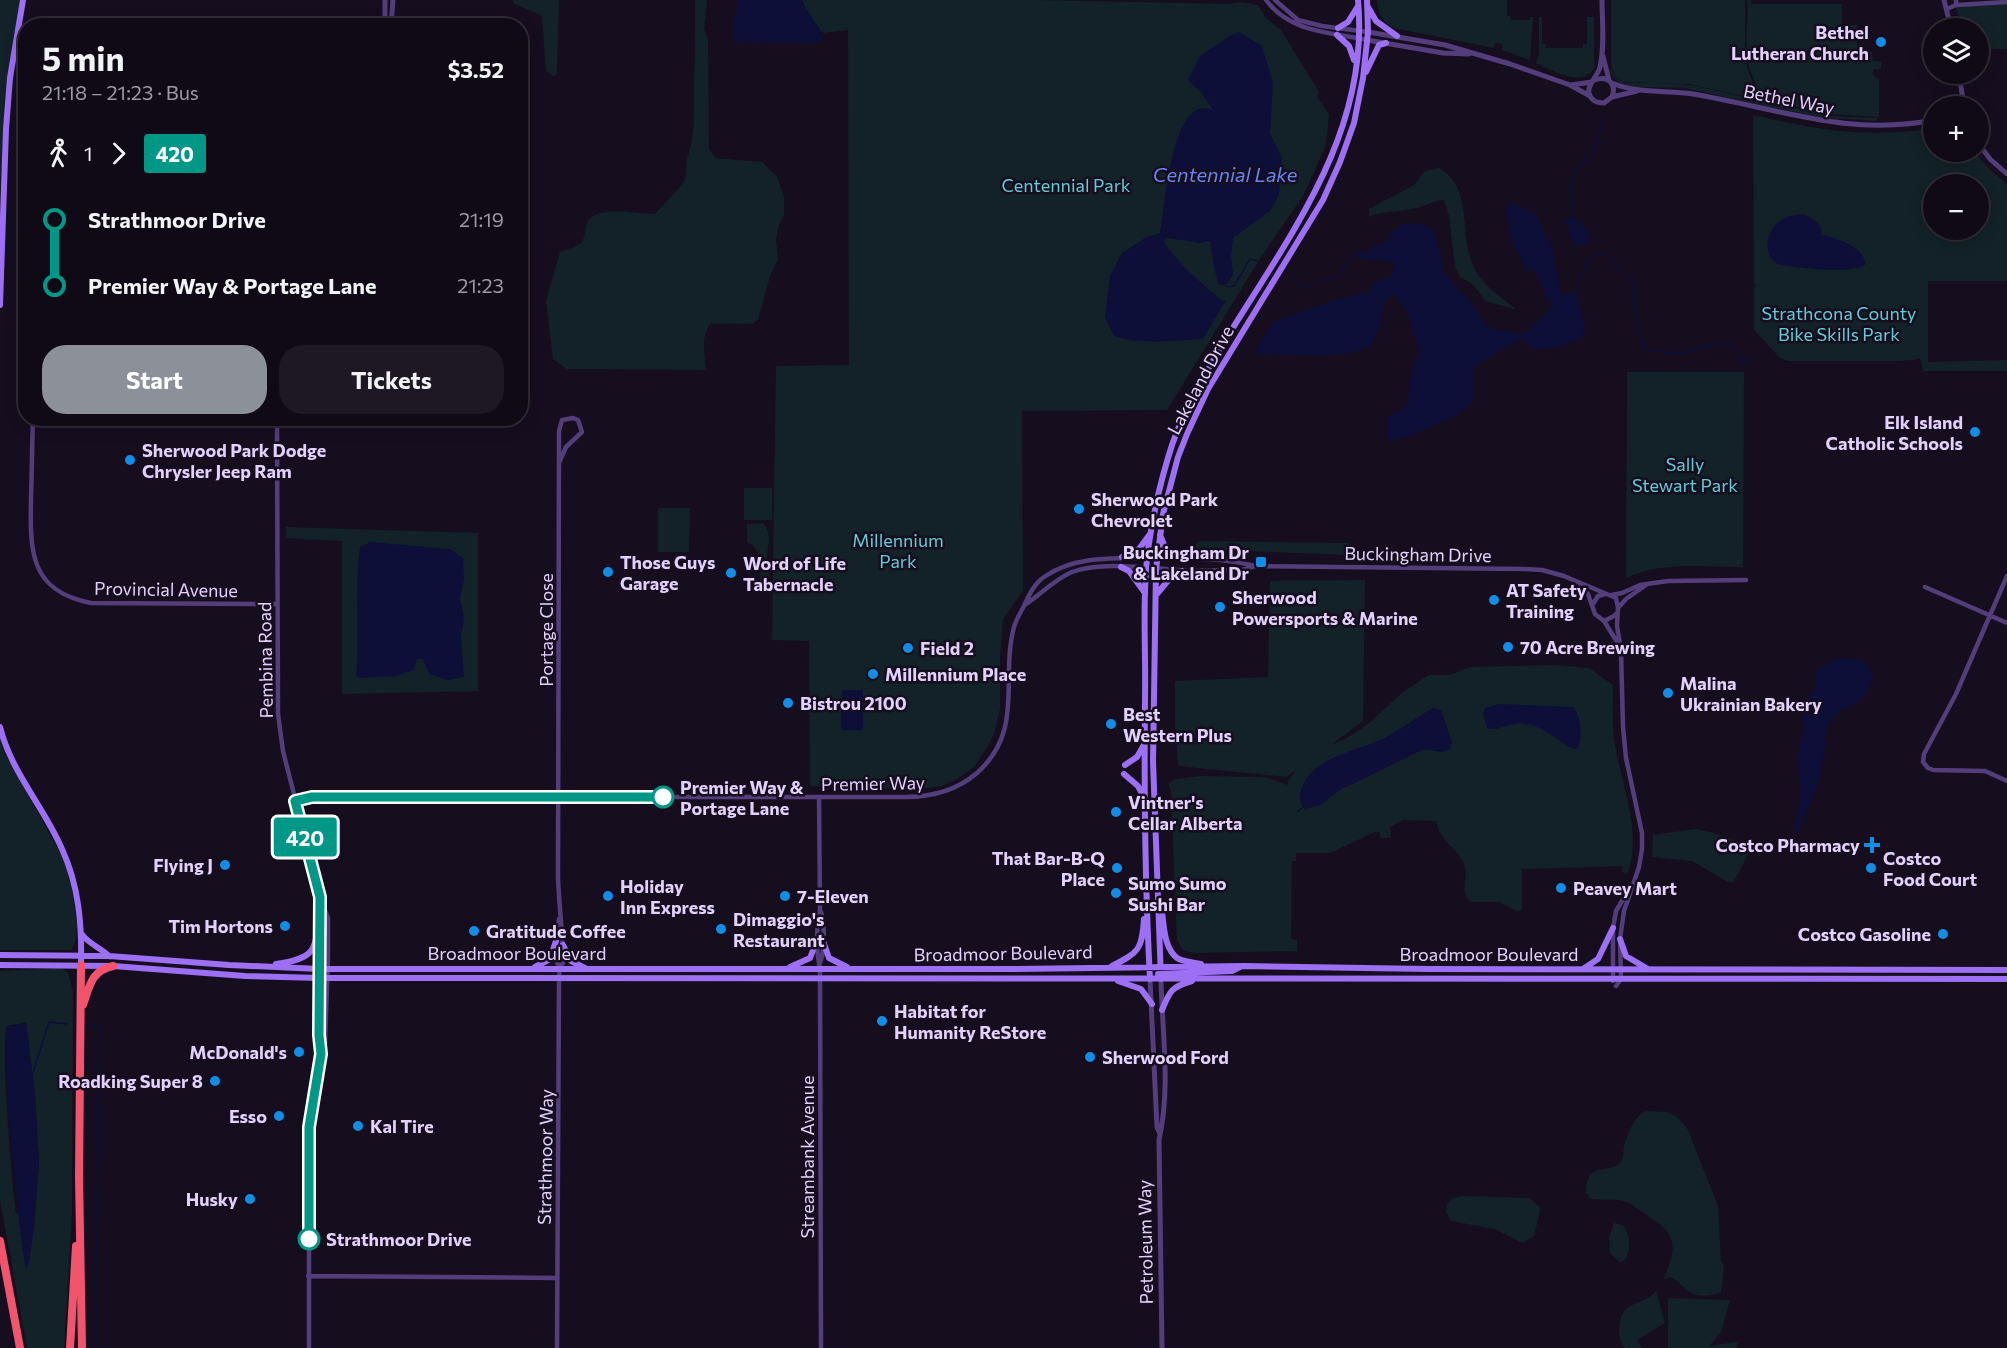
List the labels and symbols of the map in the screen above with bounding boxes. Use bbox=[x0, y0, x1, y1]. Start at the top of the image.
place label: Bethel Lutheran Church bbox=[1731, 21, 1869, 64]
marker: Bethel Lutheran Church bbox=[1874, 35, 1888, 49]
street label: Bethel Way bbox=[1742, 79, 1836, 119]
water label: Centennial Lake bbox=[1153, 162, 1298, 186]
park label: Centennial Park bbox=[1001, 174, 1131, 196]
park label: Strathcona County Bike Skills Park bbox=[1762, 302, 1916, 345]
street label: Lakeland Drive bbox=[1162, 322, 1238, 438]
place label: Elk Island Catholic Schools bbox=[1826, 411, 1963, 454]
marker: Elk Island Catholic Schools bbox=[1968, 425, 1982, 439]
place label: Sherwood Park Dodge Chrysler Jeep Ram bbox=[142, 439, 326, 482]
marker: Sherwood Park Dodge Chrysler Jeep Ram bbox=[123, 453, 137, 467]
park label: Sally Stewart Park bbox=[1632, 453, 1738, 496]
place label: Sherwood Park Chevrolet bbox=[1091, 488, 1219, 531]
marker: Sherwood Park Chevrolet bbox=[1072, 502, 1086, 516]
park label: Millennium Park bbox=[852, 529, 944, 572]
place label: Buckingham Dr & Lakeland Dr bbox=[1123, 541, 1250, 584]
street label: Buckingham Drive bbox=[1344, 542, 1492, 566]
place label: Those Guys Garage bbox=[620, 551, 715, 594]
place label: Word of Life Tabernacle bbox=[743, 552, 846, 595]
marker: Buckingham Dr & Lakeland Dr bbox=[1254, 555, 1268, 569]
marker: Those Guys Garage bbox=[601, 565, 615, 579]
marker: Word of Life Tabernacle bbox=[724, 566, 738, 580]
street label: Portage Close bbox=[535, 573, 557, 687]
street label: Provincial Avenue bbox=[94, 577, 238, 601]
place label: AT Safety Training bbox=[1506, 579, 1587, 622]
place label: Sherwood Powersports & Marine bbox=[1232, 586, 1418, 629]
marker: AT Safety Training bbox=[1487, 593, 1501, 607]
marker: Sherwood Powersports & Marine bbox=[1213, 600, 1227, 614]
street label: Pembina Road bbox=[253, 601, 277, 719]
place label: 70 Acre Brewing bbox=[1520, 636, 1655, 658]
place label: Field 2 bbox=[920, 637, 974, 659]
marker: 70 Acre Brewing bbox=[1501, 640, 1515, 654]
marker: Field 2 bbox=[901, 641, 915, 655]
place label: Millennium Place bbox=[885, 663, 1026, 685]
marker: Millennium Place bbox=[866, 667, 880, 681]
place label: Malina Ukrainian Bakery bbox=[1680, 672, 1822, 715]
marker: Malina Ukrainian Bakery bbox=[1661, 686, 1675, 700]
place label: Bistrou 2100 bbox=[800, 692, 907, 714]
marker: Bistrou 2100 bbox=[781, 696, 795, 710]
place label: Best Western Plus bbox=[1123, 703, 1232, 746]
marker: Best Western Plus bbox=[1104, 717, 1118, 731]
street label: Premier Way bbox=[821, 771, 925, 795]
place label: Premier Way & Portage Lane bbox=[680, 776, 804, 819]
marker: Premier Way & Portage Lane bbox=[652, 786, 674, 808]
place label: Vintner's Cellar Alberta bbox=[1128, 791, 1242, 834]
marker: Vintner's Cellar Alberta bbox=[1109, 805, 1123, 819]
line badge: 420 bbox=[270, 818, 340, 856]
place label: Costco Pharmacy bbox=[1716, 834, 1860, 856]
marker: Costco Pharmacy bbox=[1865, 838, 1879, 852]
place label: That Bar-B-Q Place bbox=[992, 847, 1105, 890]
place label: Costco Food Court bbox=[1883, 847, 1977, 890]
place label: Flying J bbox=[153, 854, 213, 876]
marker: Flying J bbox=[218, 858, 232, 872]
marker: That Bar-B-Q Place bbox=[1110, 861, 1124, 875]
marker: Costco Food Court bbox=[1864, 861, 1878, 875]
place label: Sumo Sumo Sushi Bar bbox=[1128, 872, 1227, 915]
place label: Holiday Inn Express bbox=[620, 875, 715, 918]
place label: Peavey Mart bbox=[1573, 877, 1677, 899]
marker: Peavey Mart bbox=[1554, 881, 1568, 895]
place label: 7-Eleven bbox=[797, 885, 869, 907]
marker: Sumo Sumo Sushi Bar bbox=[1109, 886, 1123, 900]
marker: Holiday Inn Express bbox=[601, 889, 615, 903]
marker: 7-Eleven bbox=[778, 889, 792, 903]
place label: Dimaggio's Restaurant bbox=[733, 908, 825, 951]
place label: Tim Hortons bbox=[168, 915, 273, 937]
marker: Tim Hortons bbox=[278, 919, 292, 933]
place label: Gratitude Coffee bbox=[486, 920, 626, 942]
marker: Dimaggio's Restaurant bbox=[714, 922, 728, 936]
place label: Costco Gasoline bbox=[1798, 923, 1931, 945]
marker: Gratitude Coffee bbox=[467, 924, 481, 938]
marker: Costco Gasoline bbox=[1936, 927, 1950, 941]
street label: Broadmoor Boulevard bbox=[913, 940, 1093, 966]
street label: Broadmoor Boulevard bbox=[428, 942, 606, 964]
street label: Broadmoor Boulevard bbox=[1400, 943, 1578, 965]
place label: Habitat for Humanity ReStore bbox=[894, 1000, 1046, 1043]
marker: Habitat for Humanity ReStore bbox=[875, 1014, 889, 1028]
place label: McDonald's bbox=[189, 1041, 287, 1063]
marker: McDonald's bbox=[292, 1045, 306, 1059]
place label: Sherwood Ford bbox=[1102, 1046, 1229, 1068]
marker: Sherwood Ford bbox=[1083, 1050, 1097, 1064]
place label: Roadking Super 8 bbox=[58, 1070, 203, 1092]
marker: Roadking Super 8 bbox=[208, 1074, 222, 1088]
street label: Streambank Avenue bbox=[796, 1076, 818, 1238]
street label: Strathmoor Way bbox=[533, 1089, 557, 1225]
place label: Esso bbox=[229, 1105, 267, 1127]
marker: Esso bbox=[272, 1109, 286, 1123]
place label: Kal Tire bbox=[370, 1115, 434, 1137]
marker: Kal Tire bbox=[351, 1119, 365, 1133]
street label: Petroleum Way bbox=[1133, 1180, 1157, 1304]
place label: Husky bbox=[186, 1188, 238, 1210]
marker: Husky bbox=[243, 1192, 257, 1206]
marker: Strathmoor Drive bbox=[298, 1228, 320, 1250]
place label: Strathmoor Drive bbox=[326, 1228, 472, 1250]

